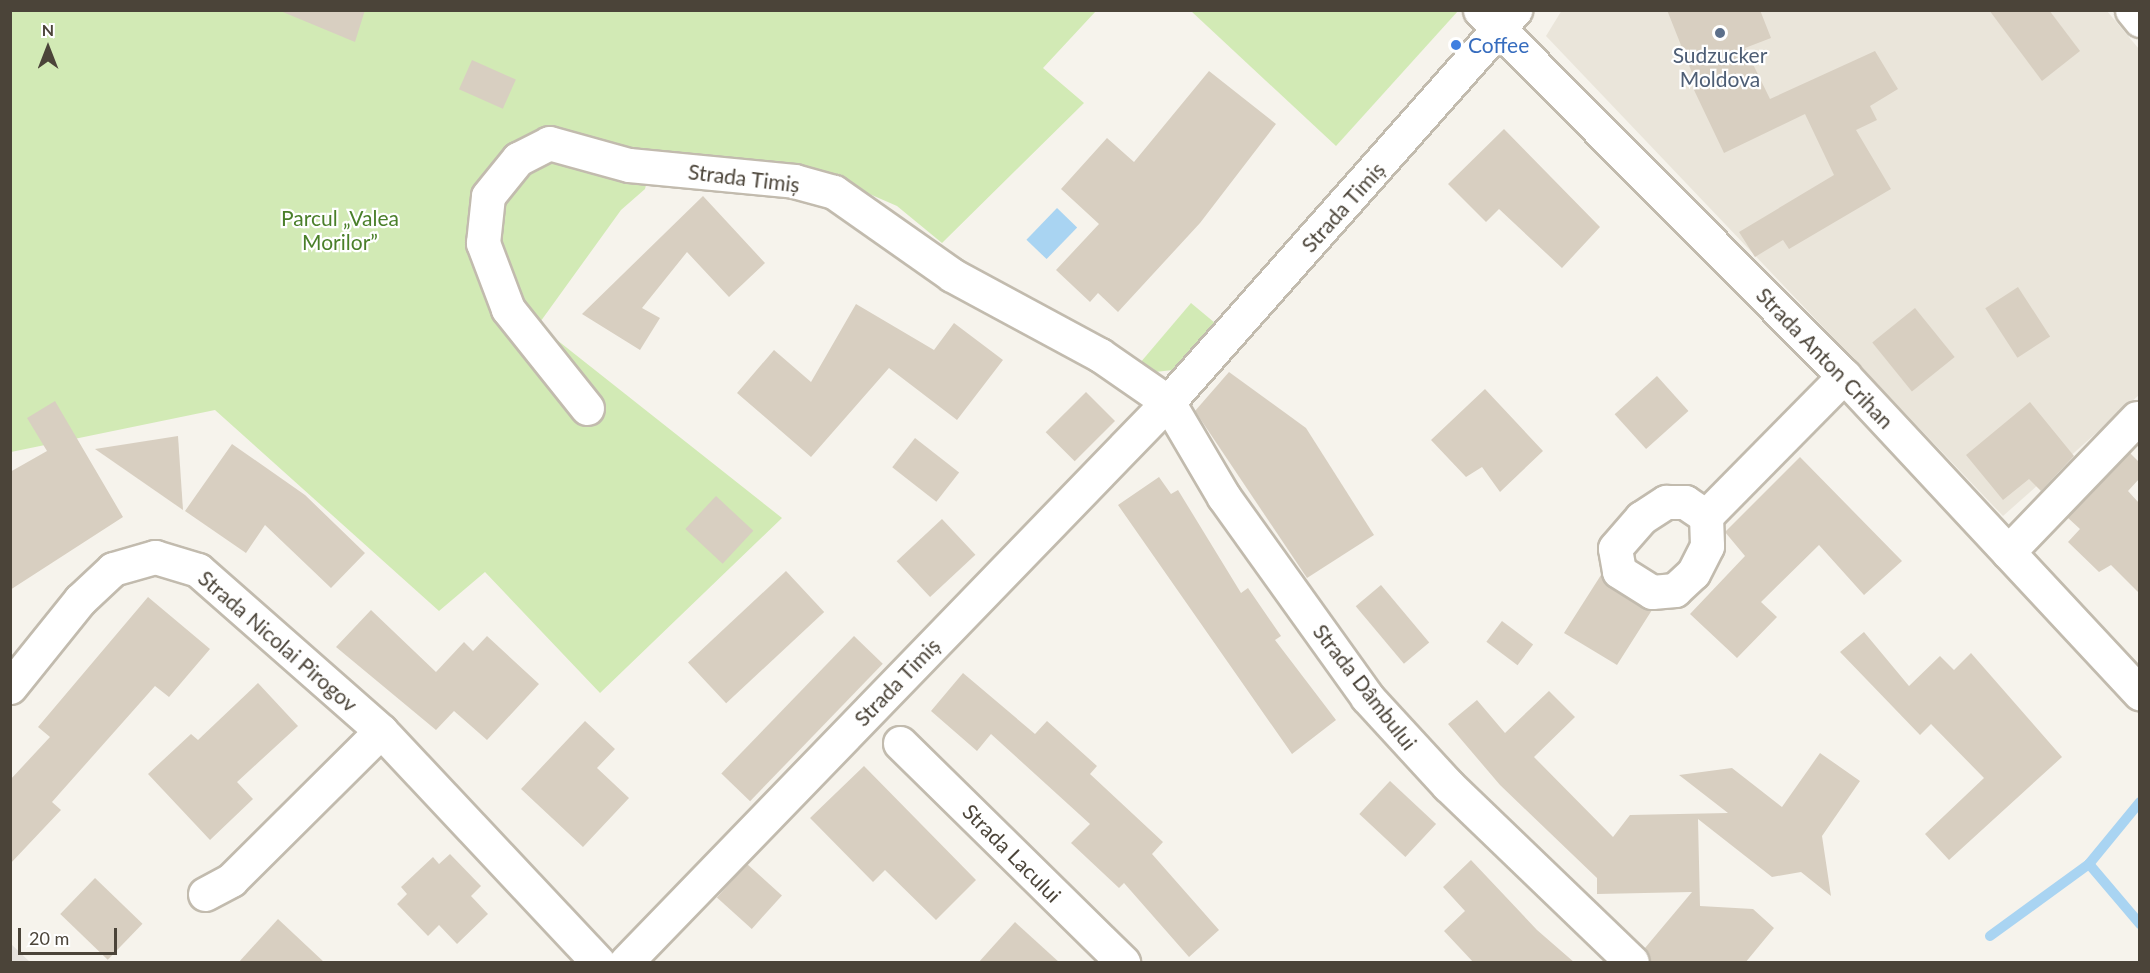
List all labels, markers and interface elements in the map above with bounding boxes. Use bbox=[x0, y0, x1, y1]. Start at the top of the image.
north arrow bbox=[18, 18, 78, 78]
text: N bbox=[42, 20, 54, 39]
marker: Sudzucker Moldova bbox=[1713, 26, 1727, 40]
place label: Coffee bbox=[1468, 32, 1529, 58]
marker: Coffee bbox=[1449, 38, 1463, 52]
place label: Sudzucker Moldova bbox=[1673, 42, 1767, 92]
street label: Strada Timiș bbox=[1296, 157, 1390, 257]
street label: Strada Timiș bbox=[687, 159, 801, 197]
park label: Parcul „Valea Morilor” bbox=[281, 205, 399, 255]
street label: Strada Anton Crihan bbox=[1751, 282, 1899, 434]
street label: Strada Nicolai Pirogov bbox=[193, 565, 363, 717]
street label: Strada Dâmbului bbox=[1308, 619, 1422, 755]
street label: Strada Timiș bbox=[849, 633, 945, 731]
street label: Strada Lacului bbox=[958, 799, 1066, 907]
scale bar bbox=[21, 916, 120, 954]
text: 20 m bbox=[29, 927, 69, 949]

